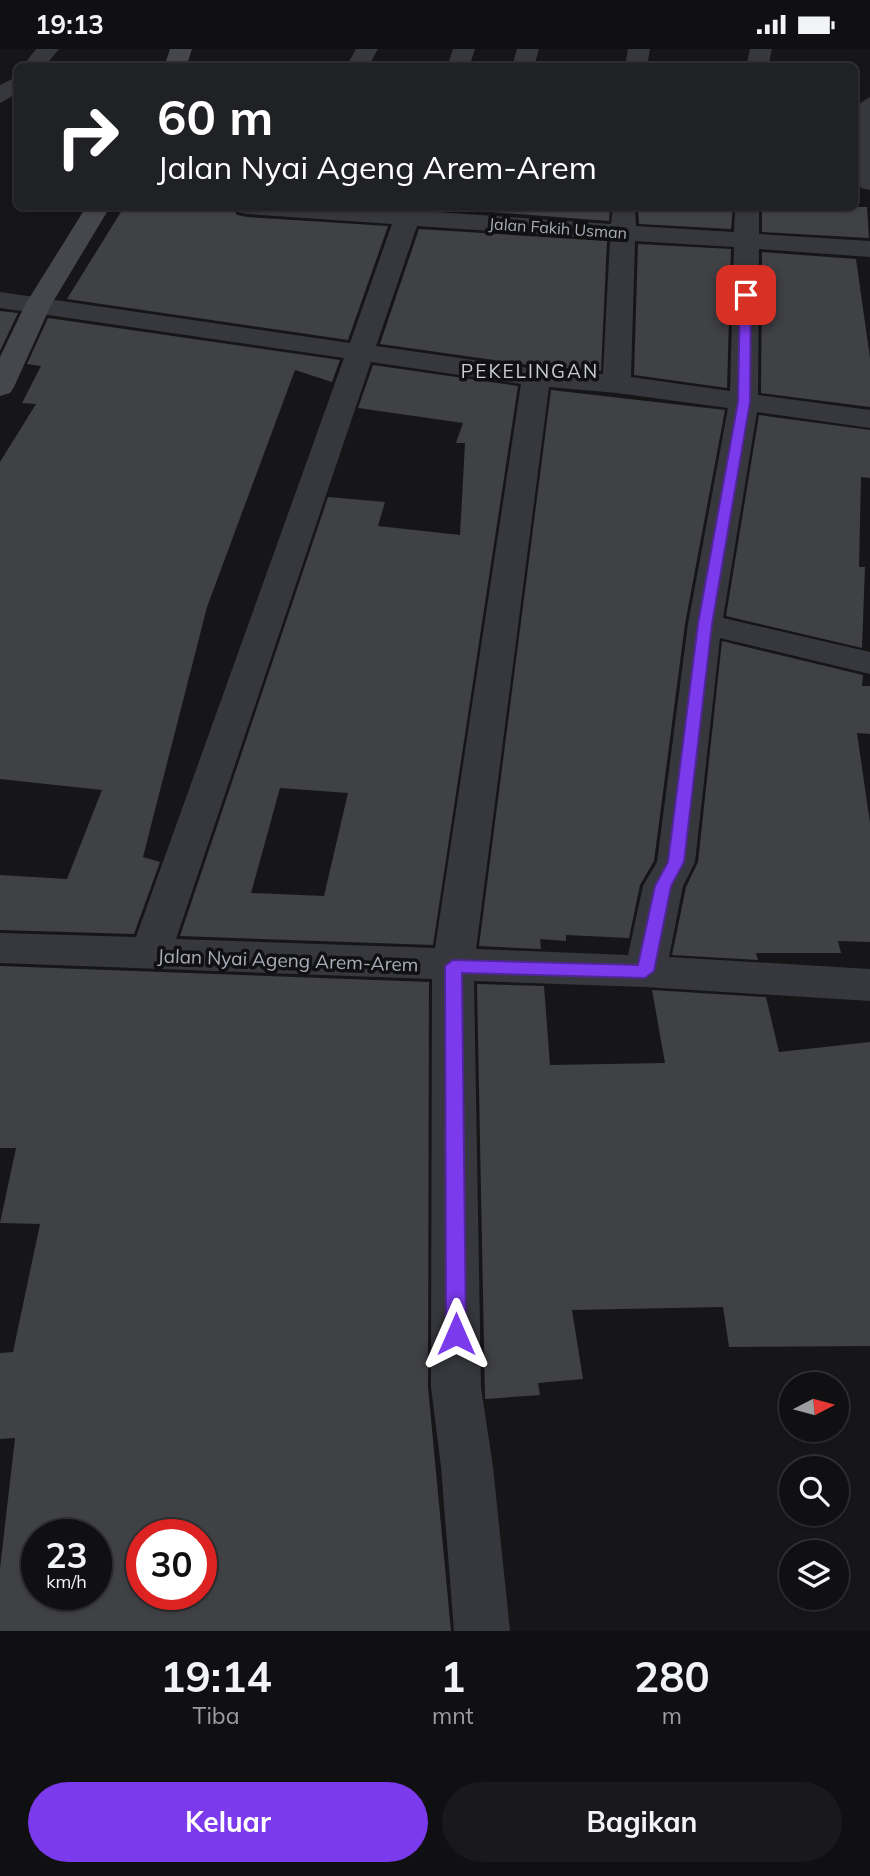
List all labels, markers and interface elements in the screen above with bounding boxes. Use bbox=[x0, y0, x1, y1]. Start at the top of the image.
text: 19:13 bbox=[35, 8, 104, 41]
text: 60 m bbox=[157, 86, 273, 147]
icon: right bbox=[42, 91, 133, 182]
text: Jalan Nyai Ageng Arem-Arem bbox=[157, 147, 597, 187]
street label: Jalan Fakih Usman bbox=[488, 213, 628, 243]
pin bbox=[716, 265, 776, 325]
icon: arrive bbox=[727, 276, 765, 314]
district label: PEKELINGAN bbox=[461, 359, 599, 383]
street label: Jalan Nyai Ageng Arem-Arem bbox=[157, 943, 419, 977]
position arrow bbox=[419, 1297, 493, 1371]
north arrow bbox=[779, 1372, 849, 1442]
map controls bbox=[779, 1372, 849, 1610]
button: search bbox=[779, 1456, 849, 1526]
speed limit sign: 30 bbox=[126, 1519, 217, 1610]
text: 23 bbox=[45, 1533, 88, 1577]
button: layers bbox=[779, 1540, 849, 1610]
text: km/h bbox=[46, 1570, 87, 1593]
text: 19:14 bbox=[160, 1650, 272, 1703]
text: 1 bbox=[440, 1650, 465, 1703]
text: 280 bbox=[634, 1650, 710, 1703]
text: Tiba bbox=[192, 1701, 239, 1730]
text: mnt bbox=[432, 1701, 474, 1730]
text: m bbox=[662, 1701, 682, 1730]
button: Keluar bbox=[28, 1782, 428, 1862]
button: Bagikan bbox=[442, 1782, 842, 1862]

